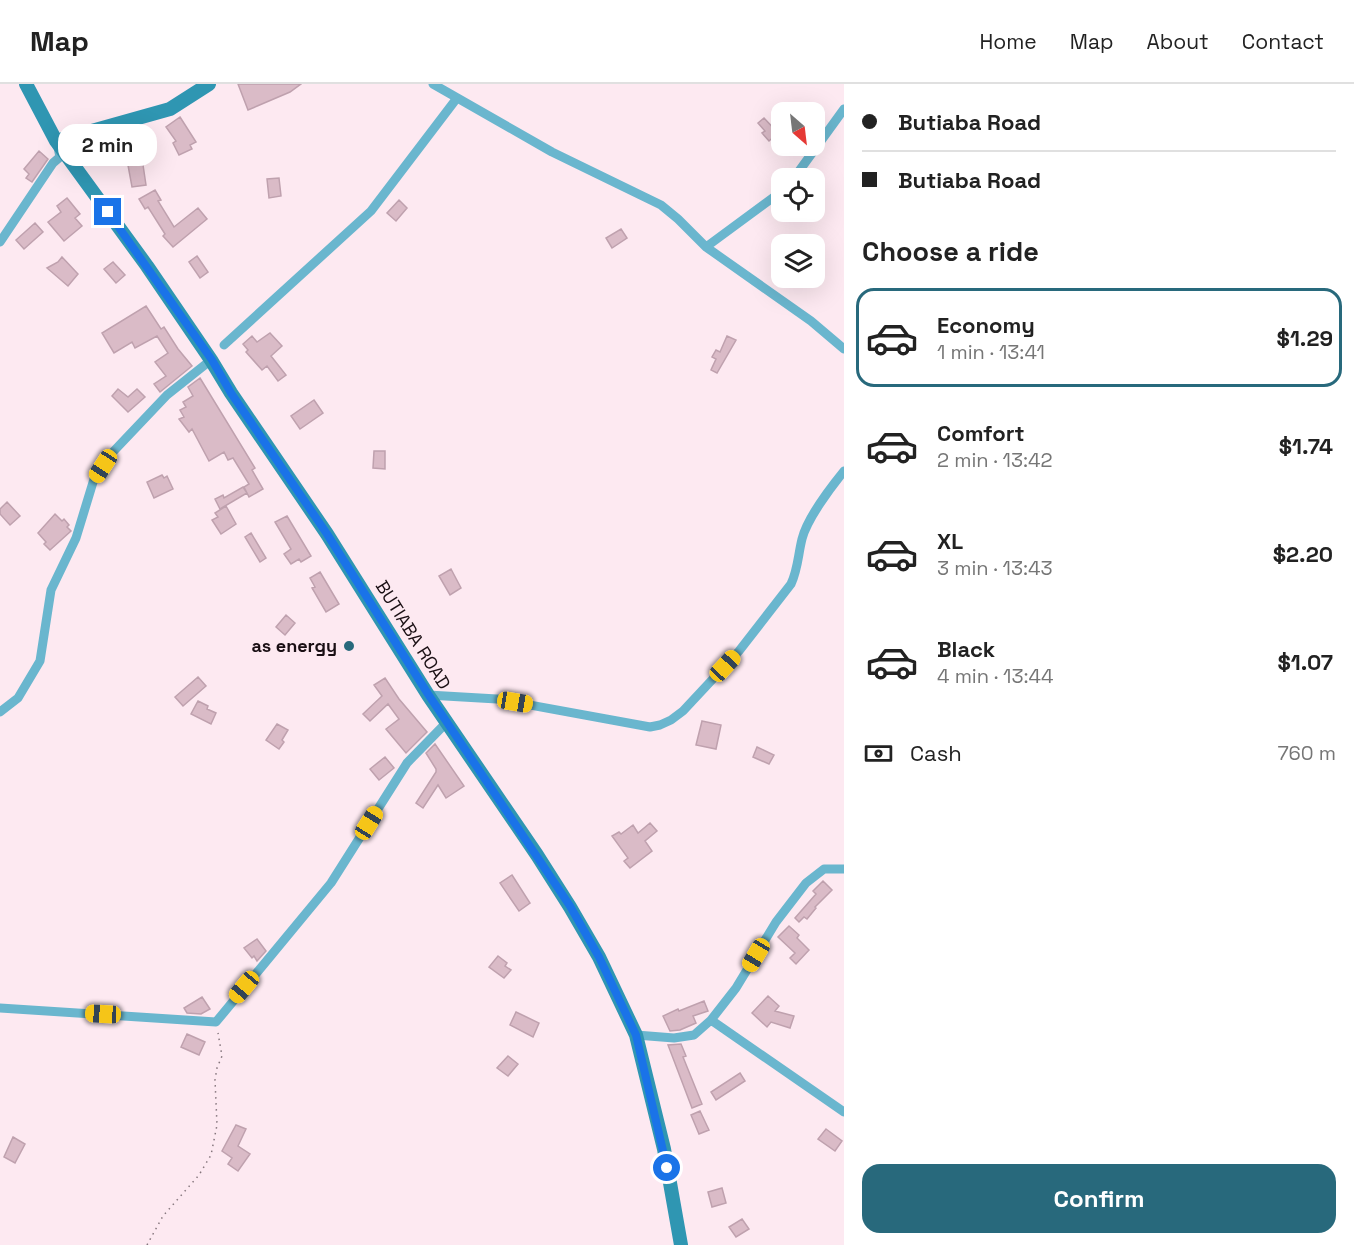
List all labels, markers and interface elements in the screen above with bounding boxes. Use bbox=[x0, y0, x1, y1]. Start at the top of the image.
text: Map bbox=[30, 23, 89, 59]
text: Home bbox=[979, 28, 1037, 55]
text: Map bbox=[1070, 28, 1114, 55]
text: About bbox=[1147, 28, 1209, 55]
text: Contact bbox=[1242, 28, 1324, 55]
north arrow bbox=[771, 102, 825, 156]
map controls bbox=[771, 102, 825, 288]
text: Butiaba Road bbox=[898, 108, 1041, 136]
callout: 2 min bbox=[58, 125, 158, 167]
text: 2 min bbox=[82, 132, 133, 158]
text: Butiaba Road bbox=[898, 166, 1041, 194]
button: locate bbox=[771, 168, 825, 222]
route end bbox=[94, 198, 121, 225]
button: layers bbox=[771, 234, 825, 288]
text: Choose a ride bbox=[862, 234, 1039, 269]
icon: car bbox=[865, 311, 919, 365]
text: Economy bbox=[937, 311, 1035, 339]
text: $1.29 bbox=[1277, 324, 1333, 352]
text: 1 min · 13:41 bbox=[937, 339, 1045, 365]
icon: car bbox=[865, 419, 919, 473]
text: Comfort bbox=[937, 419, 1025, 447]
text: $1.74 bbox=[1279, 432, 1333, 460]
car bbox=[86, 446, 120, 486]
text: 2 min · 13:42 bbox=[937, 447, 1053, 473]
icon: car bbox=[865, 527, 919, 581]
text: XL bbox=[937, 527, 963, 555]
text: $2.20 bbox=[1273, 540, 1333, 568]
text: 3 min · 13:43 bbox=[937, 555, 1053, 581]
street label: BUTIABA ROAD bbox=[371, 576, 456, 694]
place label: as energy bbox=[251, 634, 337, 657]
icon: car bbox=[865, 635, 919, 689]
text: Black bbox=[937, 635, 995, 663]
marker: as energy bbox=[342, 639, 356, 653]
car bbox=[706, 647, 744, 685]
text: $1.07 bbox=[1277, 648, 1333, 676]
text: 4 min · 13:44 bbox=[937, 663, 1054, 689]
car bbox=[496, 690, 534, 714]
icon: cash bbox=[862, 737, 895, 770]
text: Cash bbox=[910, 739, 962, 767]
text: 760 m bbox=[1277, 740, 1336, 766]
car bbox=[352, 803, 386, 843]
car bbox=[739, 935, 773, 975]
car bbox=[226, 967, 262, 1007]
car bbox=[85, 1004, 121, 1024]
route start bbox=[653, 1154, 680, 1181]
button: Confirm bbox=[862, 1164, 1336, 1233]

